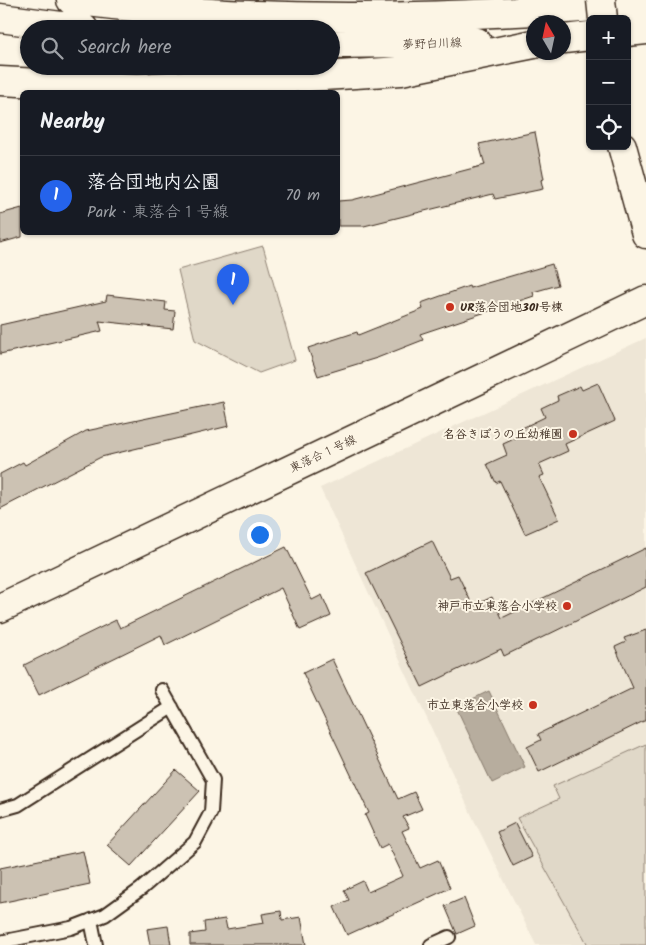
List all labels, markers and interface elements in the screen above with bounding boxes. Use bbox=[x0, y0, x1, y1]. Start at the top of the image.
north arrow bbox=[526, 15, 571, 60]
map controls bbox=[586, 15, 631, 150]
button: + bbox=[586, 15, 631, 60]
search box bbox=[20, 20, 340, 75]
text: Search here bbox=[78, 33, 172, 63]
street label: 夢野白川線 bbox=[402, 33, 462, 55]
icon: search bbox=[38, 34, 66, 62]
button: − bbox=[586, 60, 631, 105]
button: locate bbox=[586, 105, 631, 150]
text: Nearby bbox=[40, 106, 105, 139]
text: 落合団地内公園 bbox=[87, 168, 220, 198]
text: 1 bbox=[54, 183, 58, 208]
text: 70 m bbox=[285, 183, 320, 208]
text: Park · 東落合１号線 bbox=[87, 200, 229, 225]
pin: 1 bbox=[217, 264, 249, 305]
place label: UR落合団地301号棟 bbox=[460, 298, 563, 317]
marker: UR落合団地301号棟 bbox=[444, 301, 456, 313]
place label: 名谷きぼうの丘幼稚園 bbox=[443, 425, 563, 444]
marker: 名谷きぼうの丘幼稚園 bbox=[567, 428, 579, 440]
street label: 東落合１号線 bbox=[286, 430, 360, 478]
your location bbox=[247, 522, 273, 548]
place label: 神戸市立東落合小学校 bbox=[437, 597, 557, 616]
marker: 神戸市立東落合小学校 bbox=[561, 600, 573, 612]
place label: 市立東落合小学校 bbox=[427, 696, 523, 715]
marker: 市立東落合小学校 bbox=[527, 699, 539, 711]

